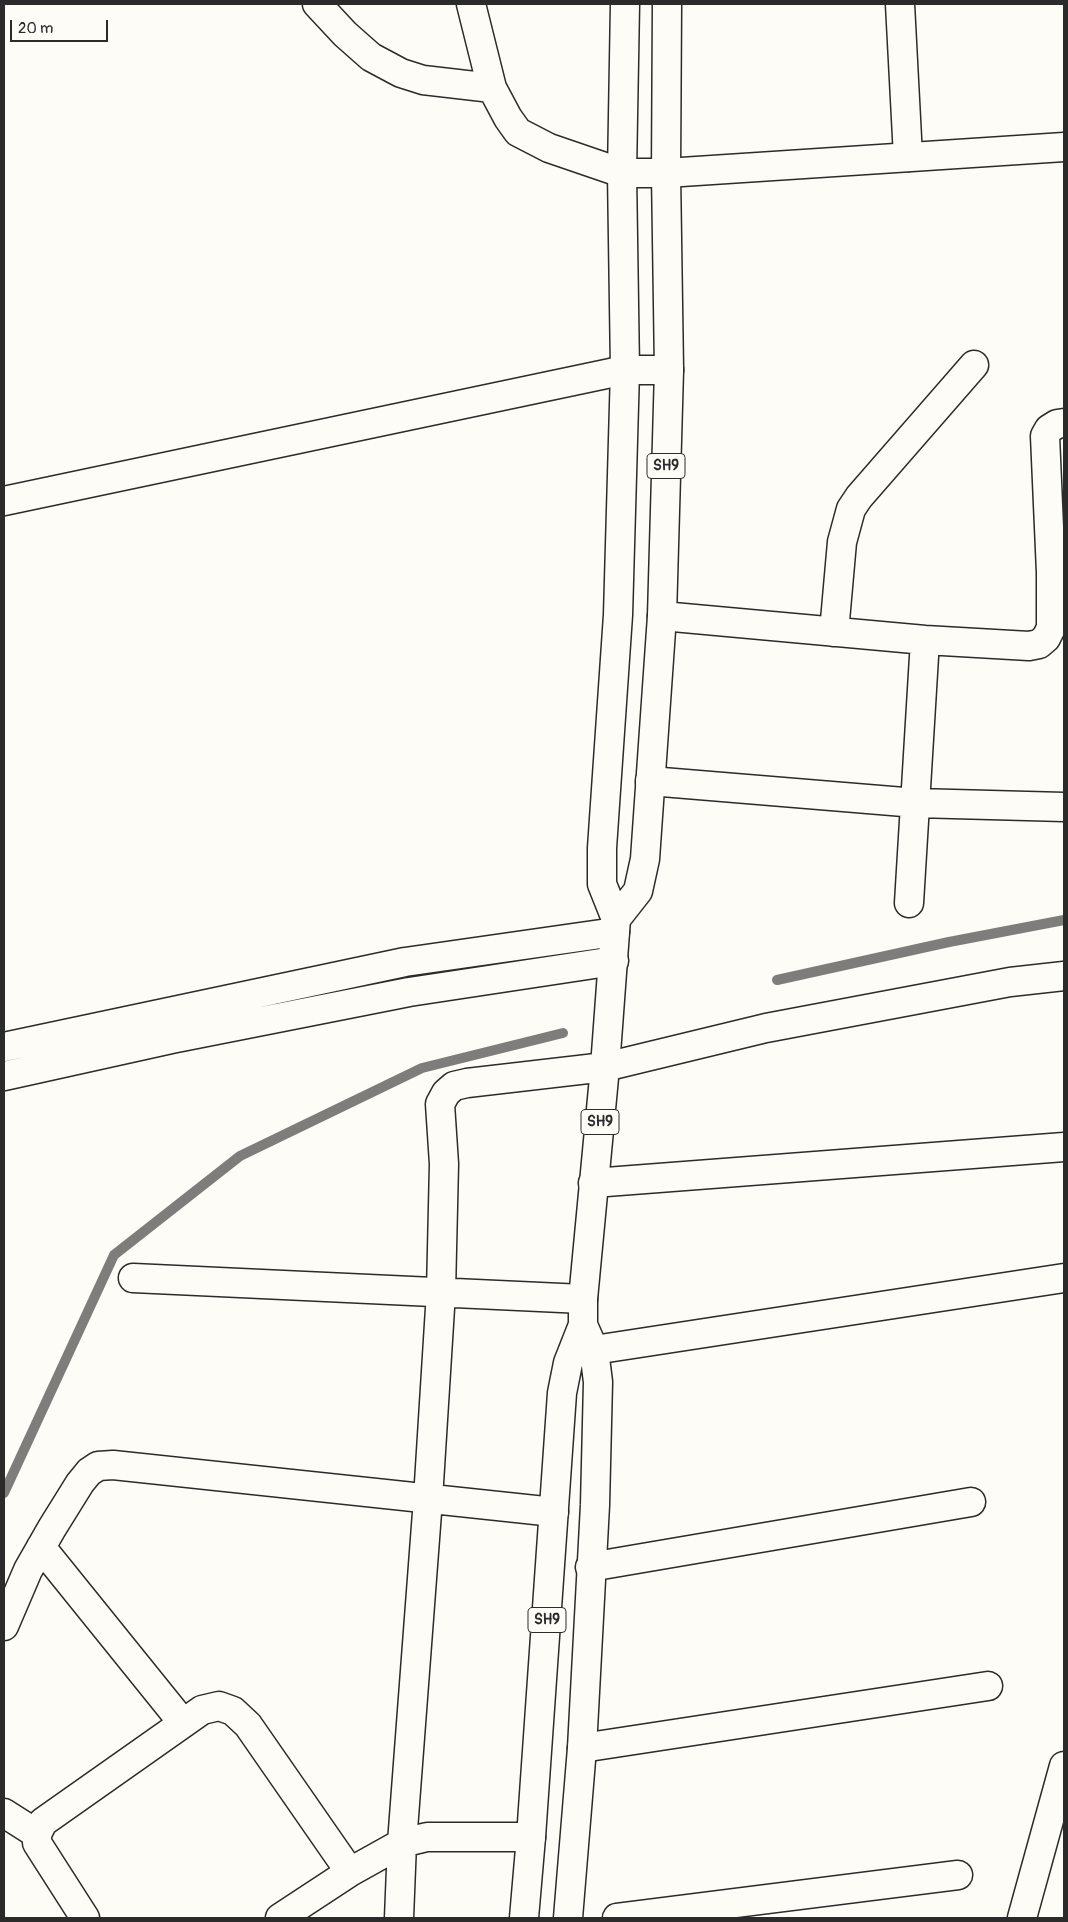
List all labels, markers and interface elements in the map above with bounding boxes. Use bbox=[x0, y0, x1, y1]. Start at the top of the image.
scale bar bbox=[12, 10, 110, 42]
text: 20 m bbox=[18, 19, 53, 38]
road number: SH9 bbox=[647, 454, 685, 478]
road number: SH9 bbox=[581, 1110, 619, 1134]
road number: SH9 bbox=[528, 1608, 566, 1632]

